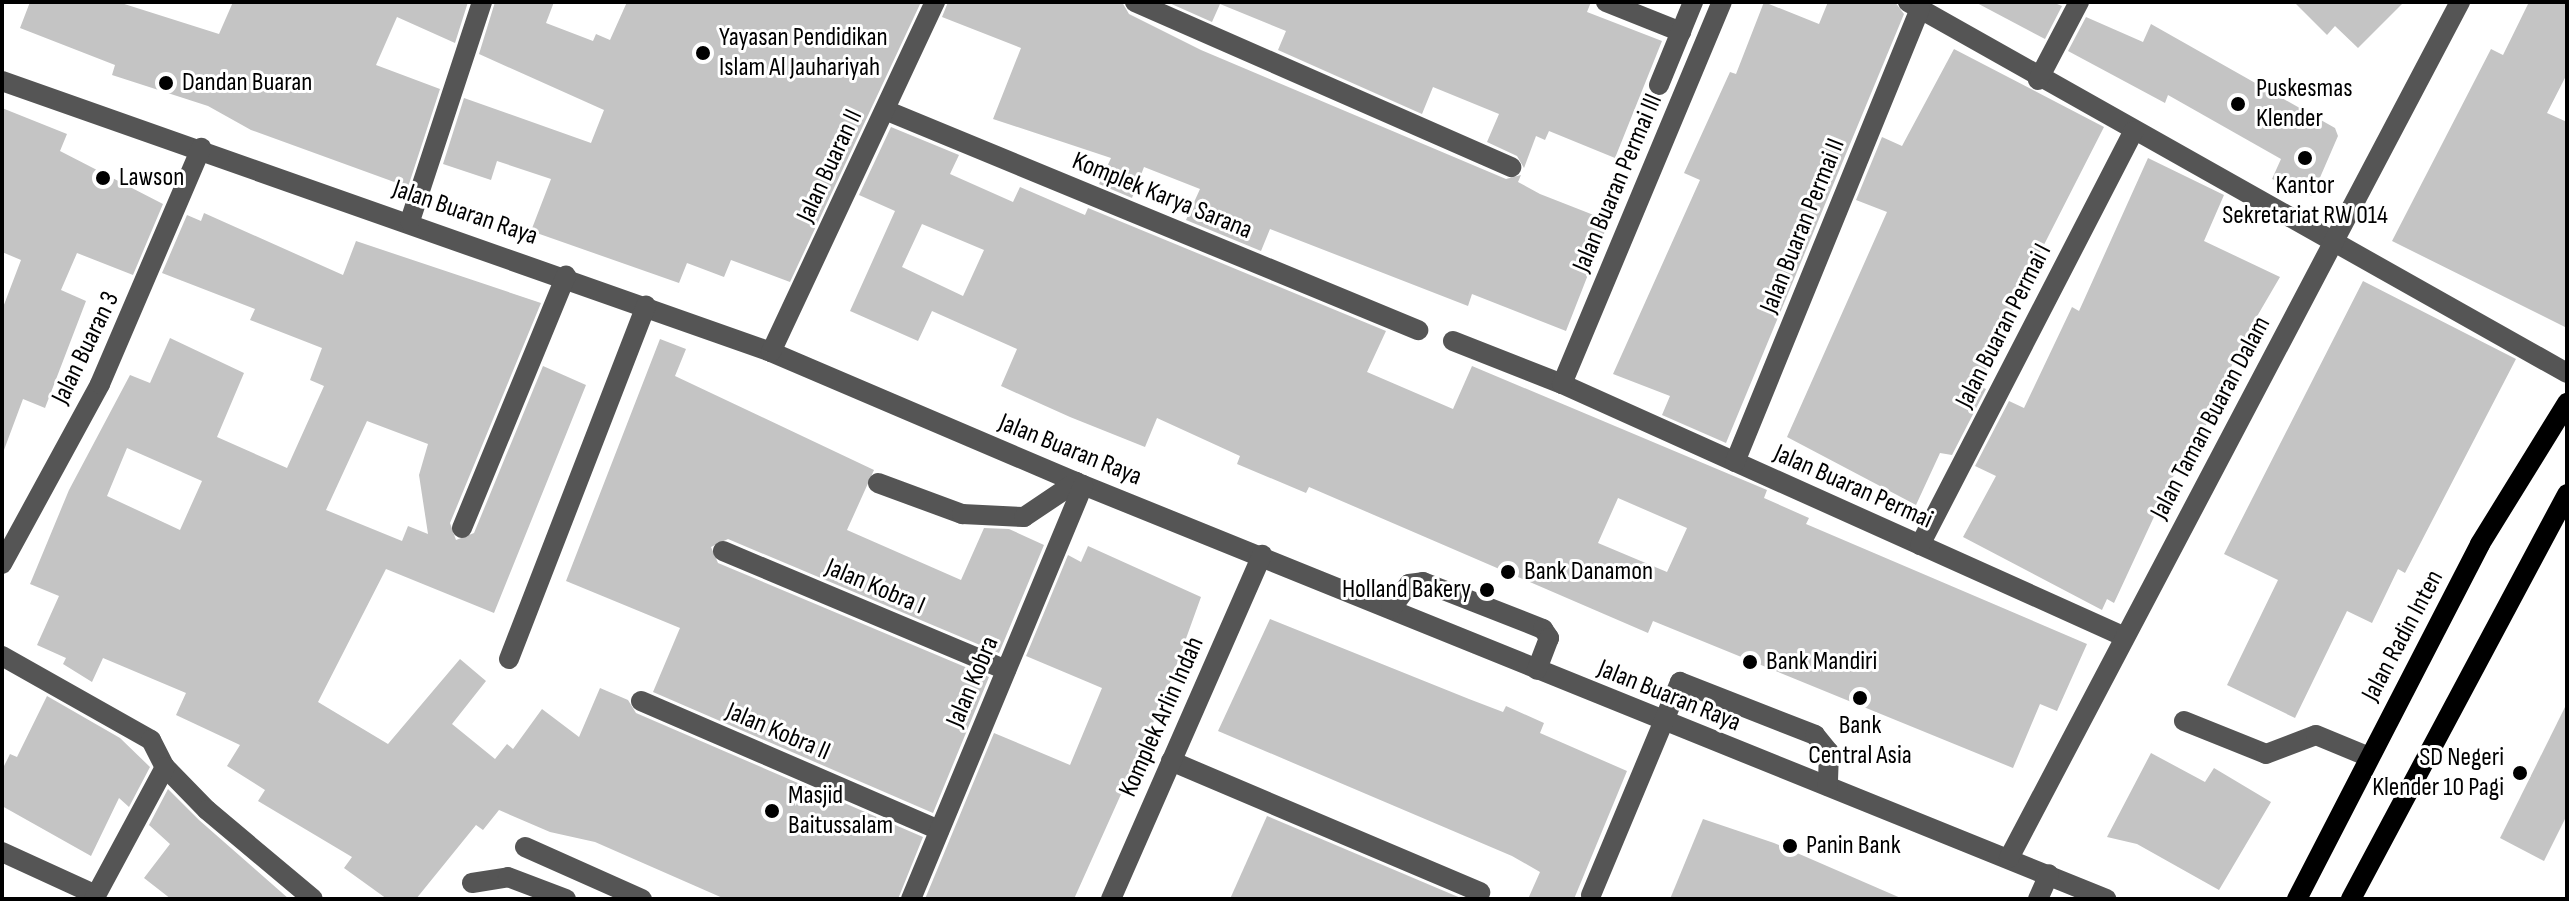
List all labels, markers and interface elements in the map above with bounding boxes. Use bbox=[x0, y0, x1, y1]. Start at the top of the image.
place label: Yayasan Pendidikan Islam Al Jauhariyah bbox=[719, 22, 888, 84]
marker: Yayasan Pendidikan Islam Al Jauhariyah bbox=[694, 44, 712, 62]
place label: Dandan Buaran bbox=[182, 67, 312, 99]
place label: Puskesmas Klender bbox=[2256, 73, 2353, 134]
marker: Dandan Buaran bbox=[157, 74, 175, 92]
street label: Jalan Buaran Permai III bbox=[1566, 89, 1670, 277]
marker: Puskesmas Klender bbox=[2227, 93, 2249, 115]
street label: Jalan Buaran II bbox=[790, 105, 870, 227]
street label: Jalan Buaran Permai II bbox=[1754, 134, 1852, 318]
street label: Komplek Karya Sarana bbox=[1067, 146, 1257, 246]
marker: Kantor Sekretariat RW 014 bbox=[2296, 149, 2314, 167]
place label: Lawson bbox=[119, 162, 184, 194]
marker: Lawson bbox=[94, 169, 112, 187]
place label: Kantor Sekretariat RW 014 bbox=[2222, 170, 2388, 232]
street label: Jalan Buaran Raya bbox=[388, 174, 542, 252]
street label: Jalan Buaran Permai I bbox=[1949, 239, 2059, 413]
street label: Jalan Buaran 3 bbox=[45, 287, 127, 409]
street label: Jalan Taman Buaran Dalam bbox=[2144, 311, 2278, 525]
street label: Jalan Buaran Raya bbox=[994, 407, 1146, 493]
street label: Jalan Buaran Permai bbox=[1769, 438, 1937, 536]
street label: Jalan Kobra I bbox=[821, 552, 929, 622]
place label: Bank Danamon bbox=[1524, 556, 1653, 588]
marker: Bank Danamon bbox=[1499, 563, 1517, 581]
street label: Jalan Radin Inten bbox=[2355, 565, 2451, 707]
place label: Holland Bakery bbox=[1342, 574, 1471, 606]
marker: Holland Bakery bbox=[1478, 581, 1496, 599]
street label: Jalan Kobra bbox=[940, 632, 1006, 732]
street label: Komplek Arlin Indah bbox=[1113, 632, 1211, 802]
place label: Bank Mandiri bbox=[1766, 646, 1877, 678]
street label: Jalan Buaran Raya bbox=[1593, 653, 1745, 739]
marker: Bank Mandiri bbox=[1741, 653, 1759, 671]
marker: Bank Central Asia bbox=[1851, 689, 1869, 707]
street label: Jalan Kobra II bbox=[721, 696, 835, 768]
place label: Bank Central Asia bbox=[1808, 710, 1912, 772]
place label: SD Negeri Klender 10 Pagi bbox=[2372, 742, 2504, 804]
marker: SD Negeri Klender 10 Pagi bbox=[2511, 764, 2529, 782]
place label: Masjid Baitussalam bbox=[788, 780, 893, 842]
marker: Masjid Baitussalam bbox=[763, 802, 781, 820]
place label: Panin Bank bbox=[1806, 830, 1901, 862]
marker: Panin Bank bbox=[1781, 837, 1799, 855]

